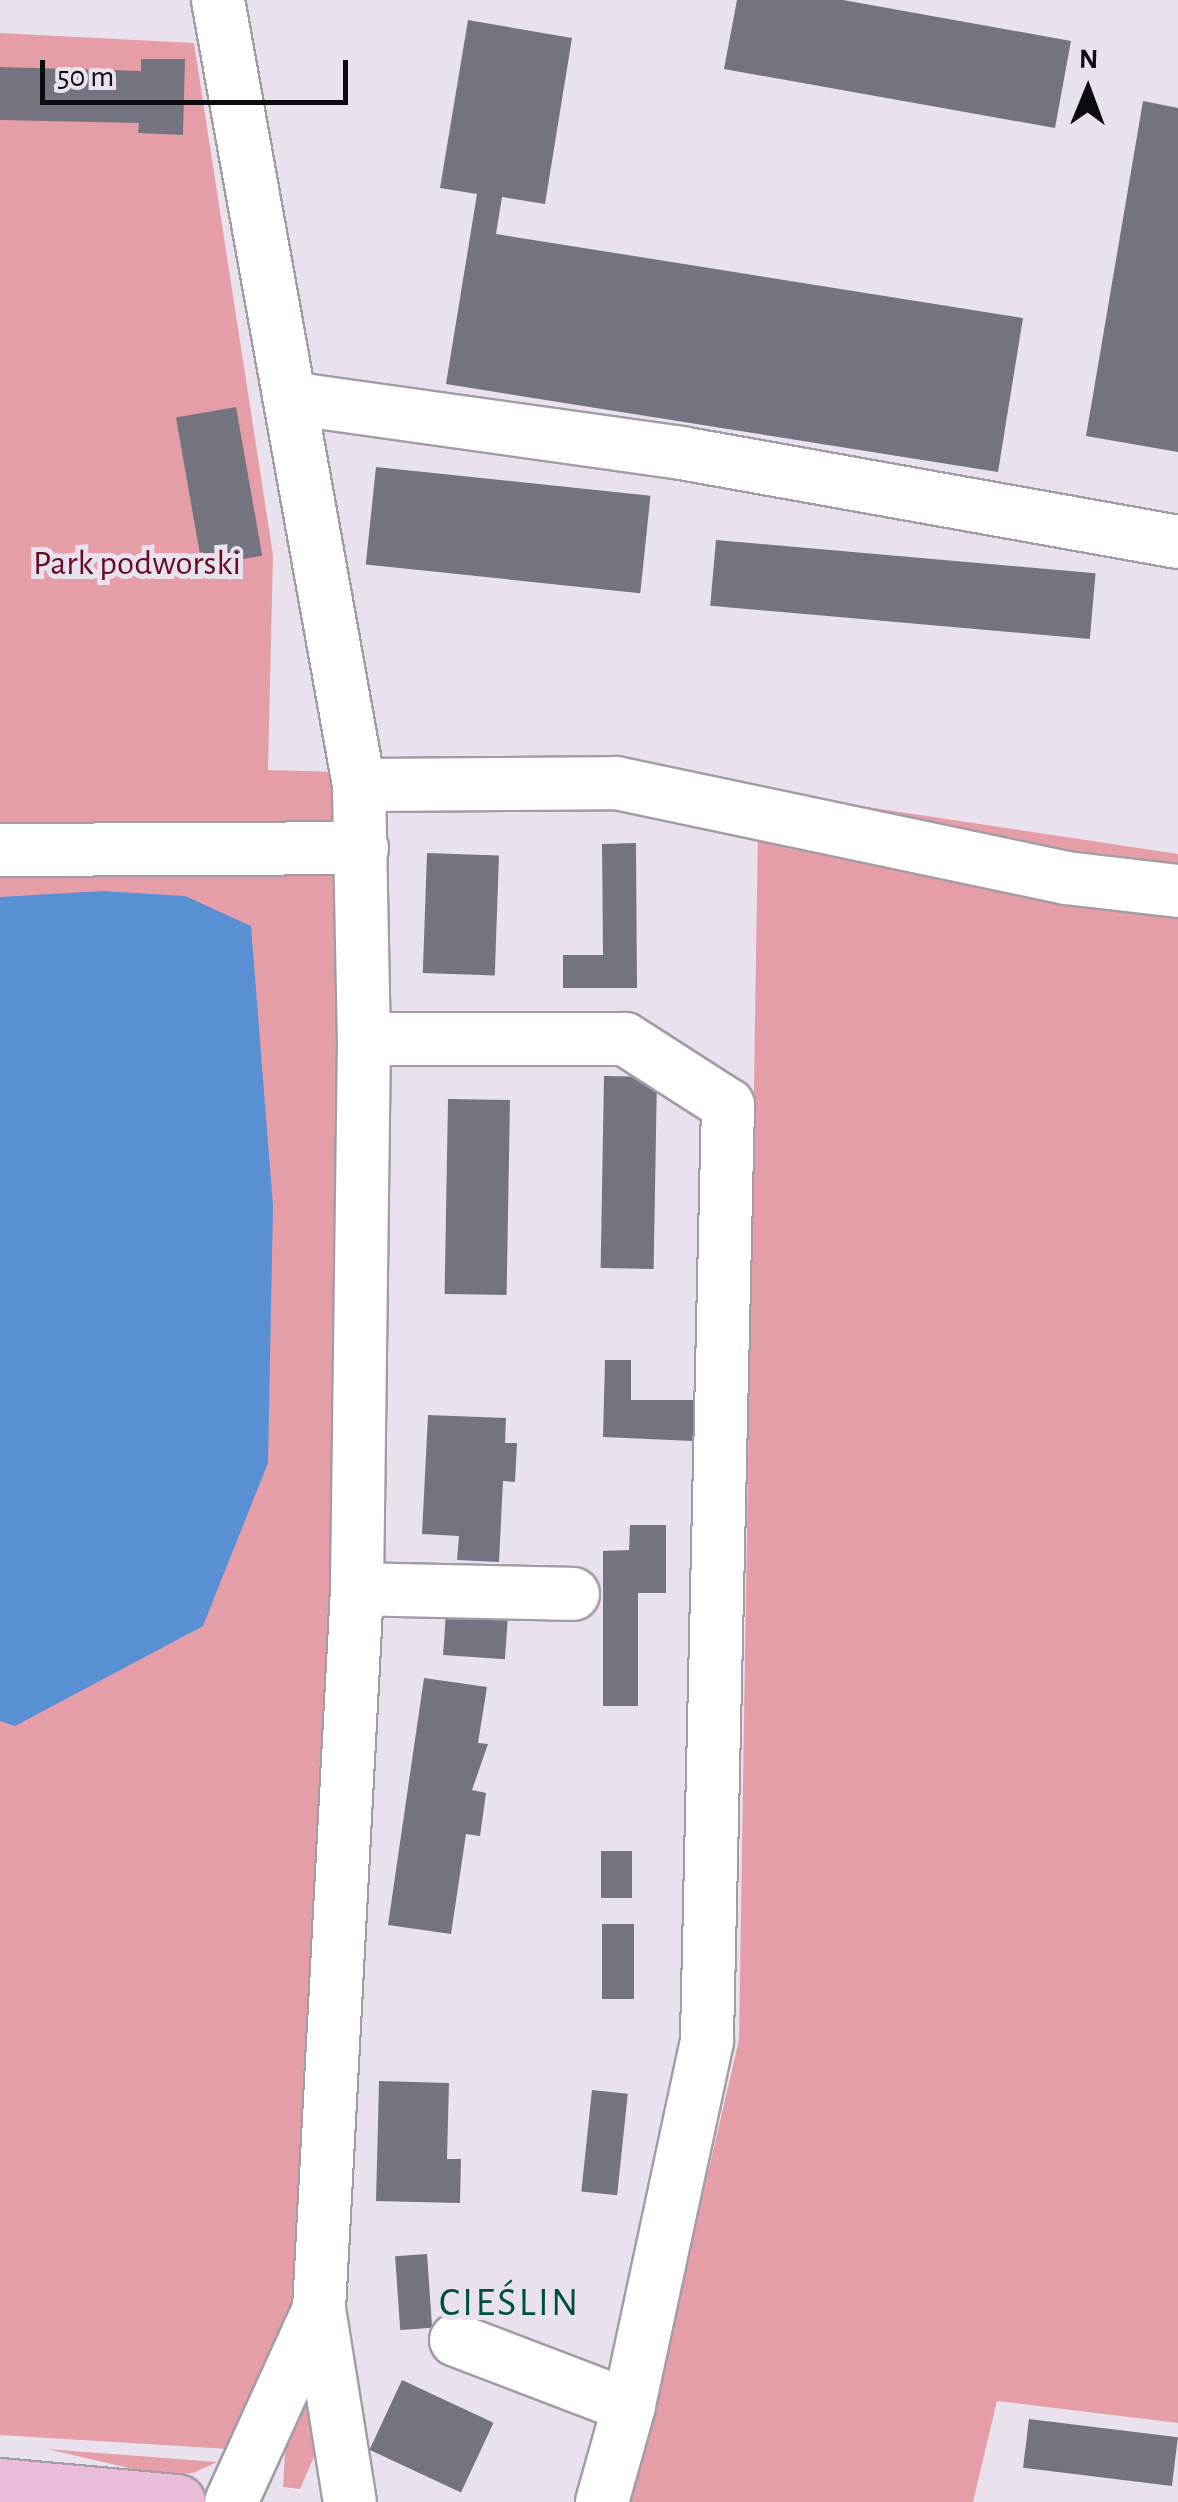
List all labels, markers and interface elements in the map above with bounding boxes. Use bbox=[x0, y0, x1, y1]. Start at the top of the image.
scale bar bbox=[45, 40, 352, 102]
north arrow bbox=[1038, 40, 1138, 140]
text: N bbox=[1079, 46, 1099, 74]
text: 50 m bbox=[57, 62, 114, 92]
park label: Park podworski bbox=[33, 543, 241, 585]
district label: CIEŚLIN bbox=[439, 2279, 581, 2327]

